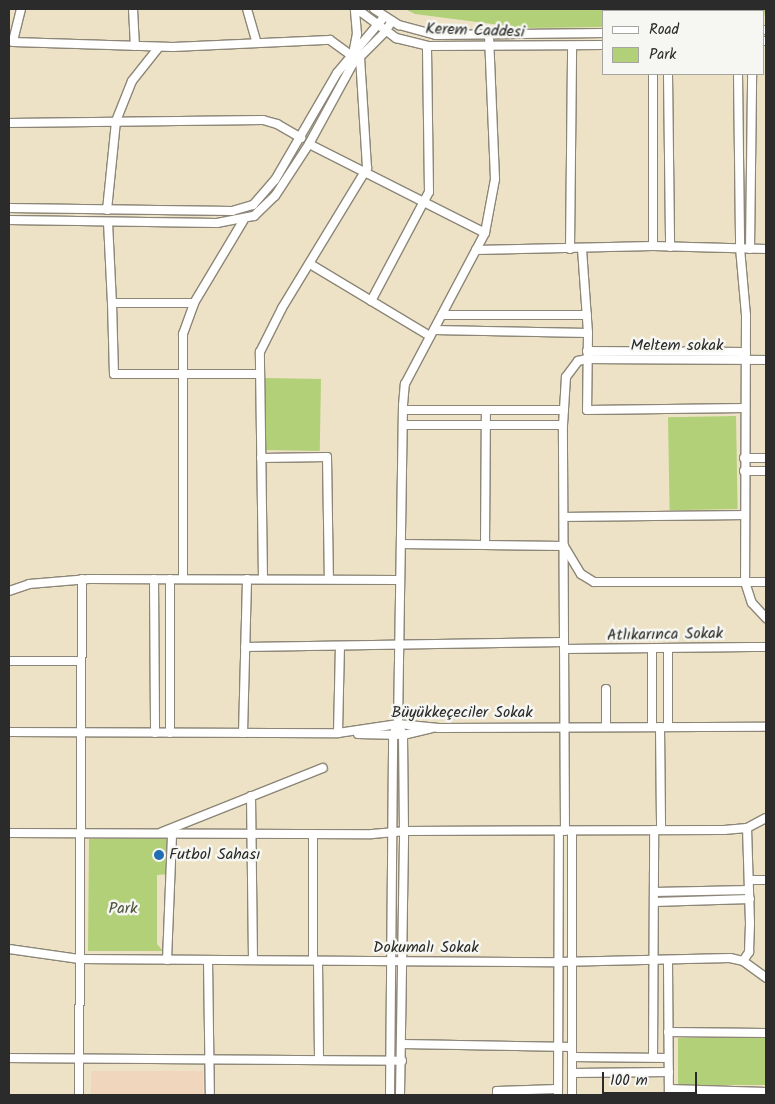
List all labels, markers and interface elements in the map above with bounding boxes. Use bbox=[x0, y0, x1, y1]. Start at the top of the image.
legend bbox=[602, 10, 765, 75]
text: Road bbox=[649, 18, 679, 42]
street label: Kerem Caddesi bbox=[425, 20, 525, 42]
text: Park bbox=[649, 43, 676, 67]
street label: Meltem sokak bbox=[631, 336, 723, 356]
street label: Atlıkarınca Sokak bbox=[607, 624, 723, 646]
street label: Büyükkeçeciler Sokak bbox=[391, 703, 533, 723]
place label: Futbol Sahası bbox=[169, 845, 260, 865]
marker: Futbol Sahası bbox=[153, 849, 165, 861]
park label: Park bbox=[109, 899, 137, 919]
street label: Dokumalı Sokak bbox=[373, 938, 479, 958]
scale bar bbox=[605, 1062, 700, 1094]
text: 100 m bbox=[610, 1069, 648, 1093]

